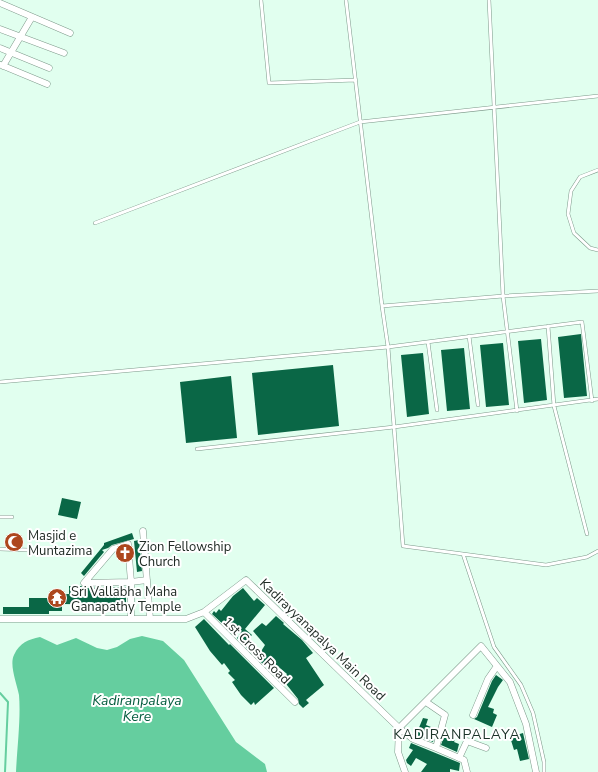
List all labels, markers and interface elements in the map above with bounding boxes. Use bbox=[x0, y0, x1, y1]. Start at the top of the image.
place label: Masjid e Muntazima bbox=[28, 527, 92, 560]
mosque icon: Masjid e Muntazima bbox=[3, 531, 25, 553]
place label: Zion Fellowship Church bbox=[139, 538, 231, 571]
church icon: Zion Fellowship Church bbox=[114, 542, 136, 564]
street label: Kadirayyanapalya Main Road bbox=[255, 575, 389, 705]
place label: Sri Vallabha Maha Ganapathy Temple bbox=[71, 583, 181, 616]
temple icon: Sri Vallabha Maha Ganapathy Temple bbox=[46, 587, 68, 609]
street label: 1st Cross Road bbox=[219, 613, 294, 688]
water label: Kadiranpalaya Kere bbox=[92, 691, 182, 726]
district label: KADIRANPALAYA bbox=[393, 725, 521, 744]

